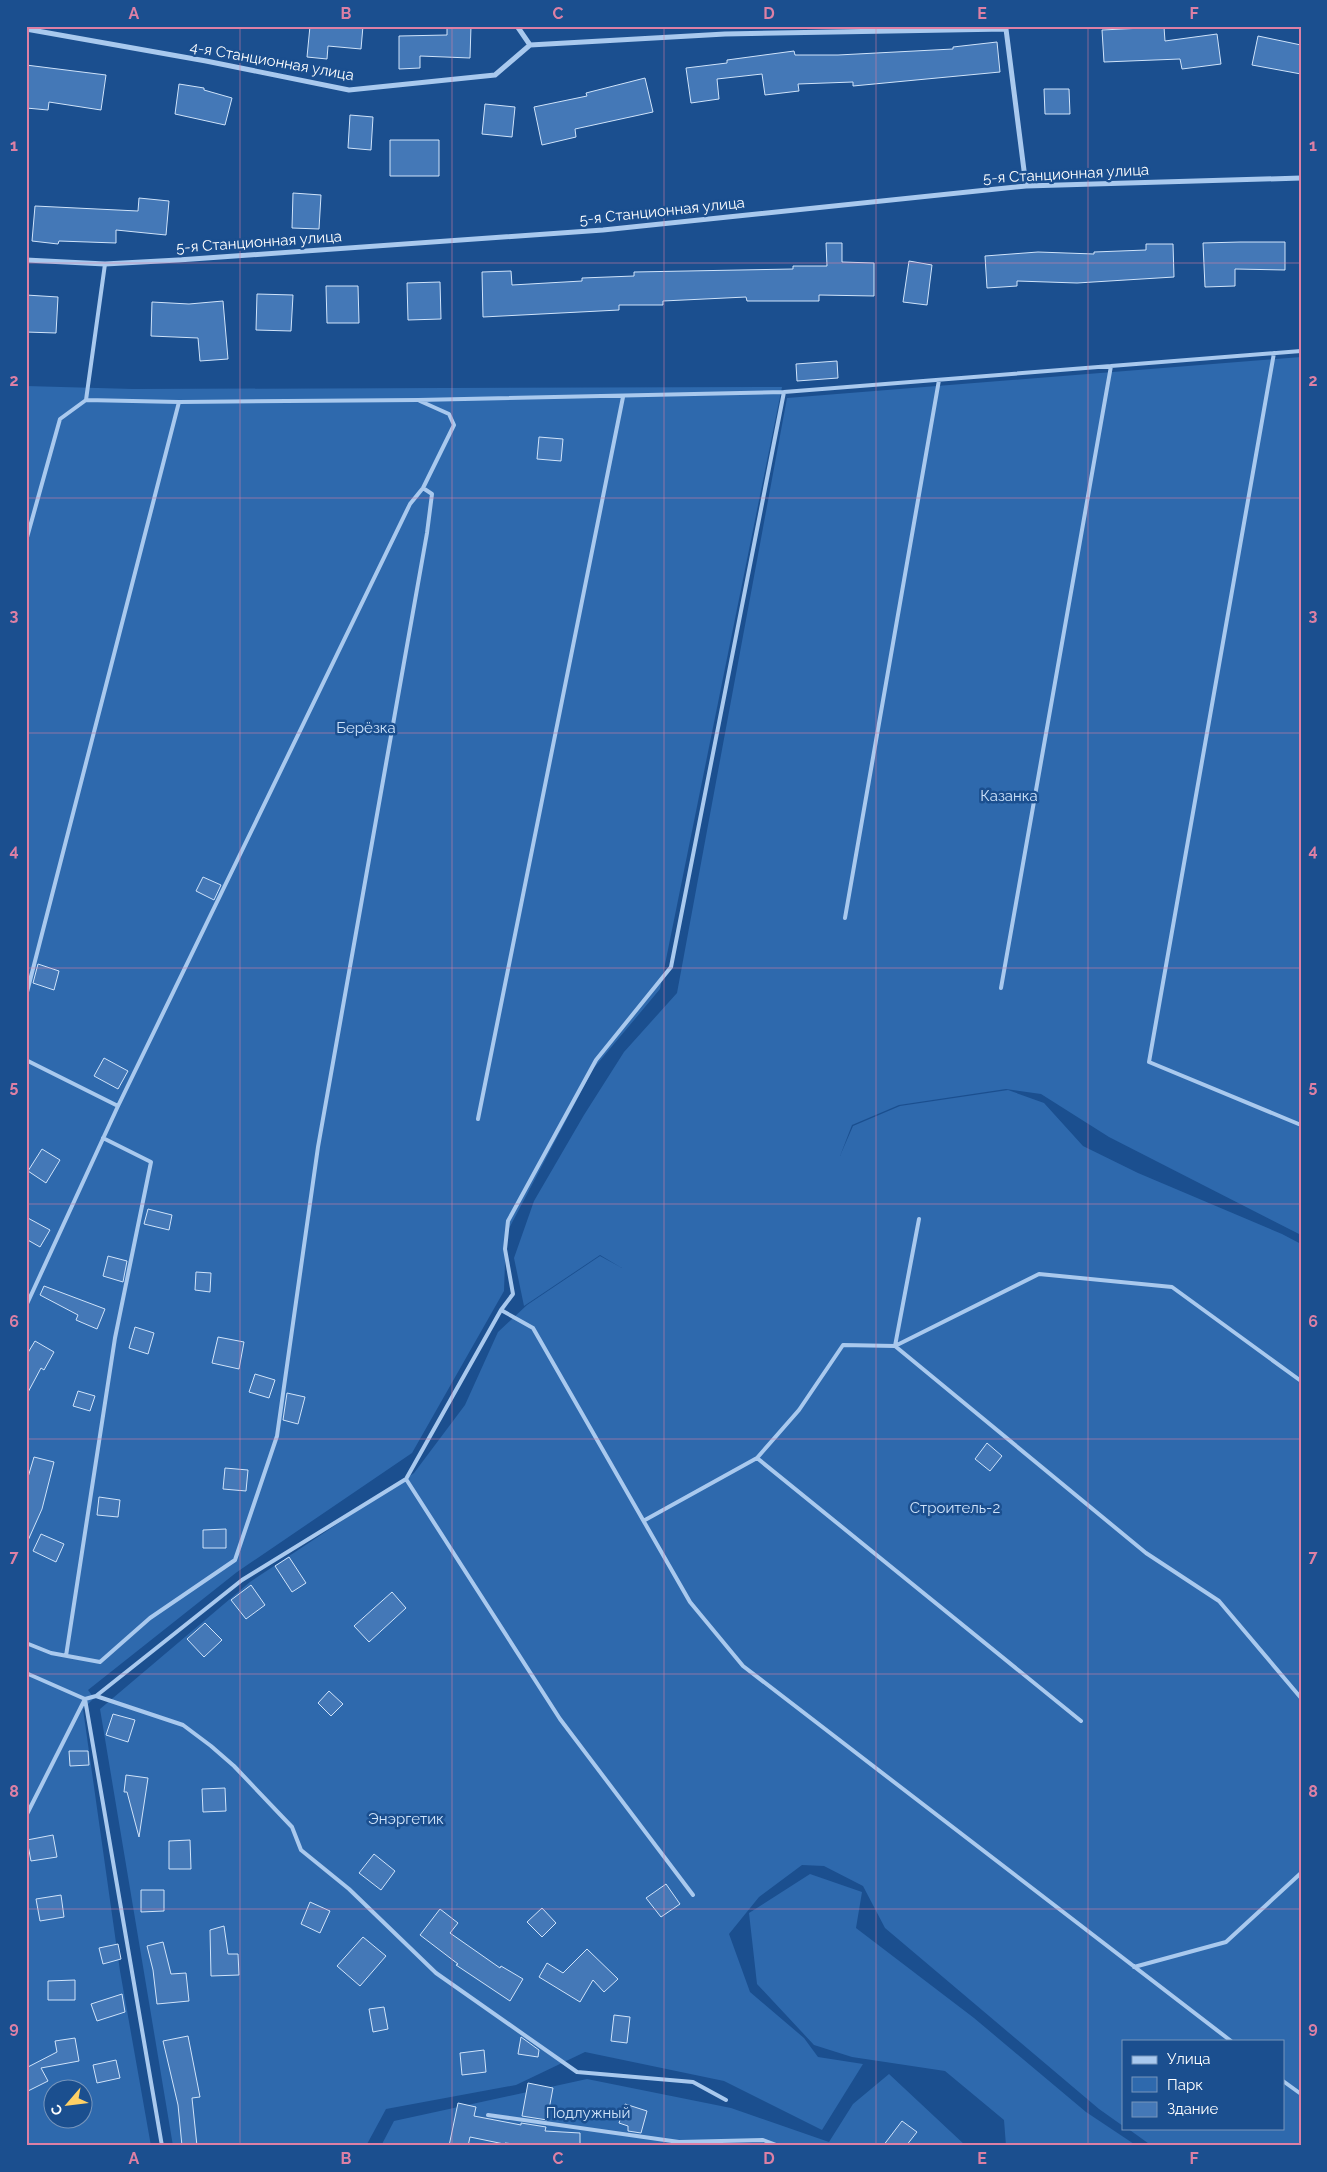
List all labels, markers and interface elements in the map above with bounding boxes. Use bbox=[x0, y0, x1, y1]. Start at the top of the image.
text: A bbox=[129, 4, 140, 23]
text: B bbox=[341, 4, 352, 23]
text: C bbox=[553, 4, 564, 23]
text: D bbox=[763, 4, 775, 23]
text: E bbox=[977, 4, 987, 23]
text: F bbox=[1189, 4, 1199, 23]
street label: 4-я Станционная улица bbox=[189, 38, 355, 84]
text: 1 bbox=[10, 136, 18, 155]
text: 1 bbox=[1309, 136, 1317, 155]
street label: 5-я Станционная улица bbox=[983, 161, 1149, 187]
street label: 5-я Станционная улица bbox=[578, 193, 746, 229]
street label: 5-я Станционная улица bbox=[175, 227, 343, 257]
text: 2 bbox=[9, 371, 19, 390]
text: 2 bbox=[1308, 371, 1318, 390]
text: 3 bbox=[10, 606, 19, 625]
text: 3 bbox=[1309, 606, 1318, 625]
park label: Берёзка bbox=[336, 719, 396, 737]
park label: Казанка bbox=[980, 787, 1038, 805]
text: 4 bbox=[9, 841, 19, 860]
text: 4 bbox=[1308, 841, 1318, 860]
text: 5 bbox=[10, 1077, 19, 1096]
text: 5 bbox=[1309, 1077, 1318, 1096]
text: 6 bbox=[9, 1312, 19, 1331]
text: 6 bbox=[1308, 1312, 1318, 1331]
park label: Строитель-2 bbox=[910, 1499, 1000, 1517]
text: 7 bbox=[10, 1547, 19, 1566]
text: 7 bbox=[1309, 1547, 1318, 1566]
text: 8 bbox=[9, 1782, 19, 1801]
text: 8 bbox=[1308, 1782, 1318, 1801]
park label: Энэргетик bbox=[368, 1810, 444, 1828]
text: 9 bbox=[9, 2018, 19, 2037]
text: 9 bbox=[1308, 2018, 1318, 2037]
legend bbox=[1122, 2040, 1284, 2130]
text: Улица bbox=[1167, 2050, 1211, 2068]
text: Парк bbox=[1167, 2076, 1203, 2094]
north arrow bbox=[42, 2080, 92, 2130]
text: Здание bbox=[1167, 2100, 1219, 2118]
text: С bbox=[47, 2102, 66, 2118]
park label: Подлужный bbox=[546, 2104, 630, 2122]
text: A bbox=[129, 2149, 140, 2168]
text: B bbox=[341, 2149, 352, 2168]
text: C bbox=[553, 2149, 564, 2168]
text: D bbox=[763, 2149, 775, 2168]
text: E bbox=[977, 2149, 987, 2168]
text: F bbox=[1189, 2149, 1199, 2168]

